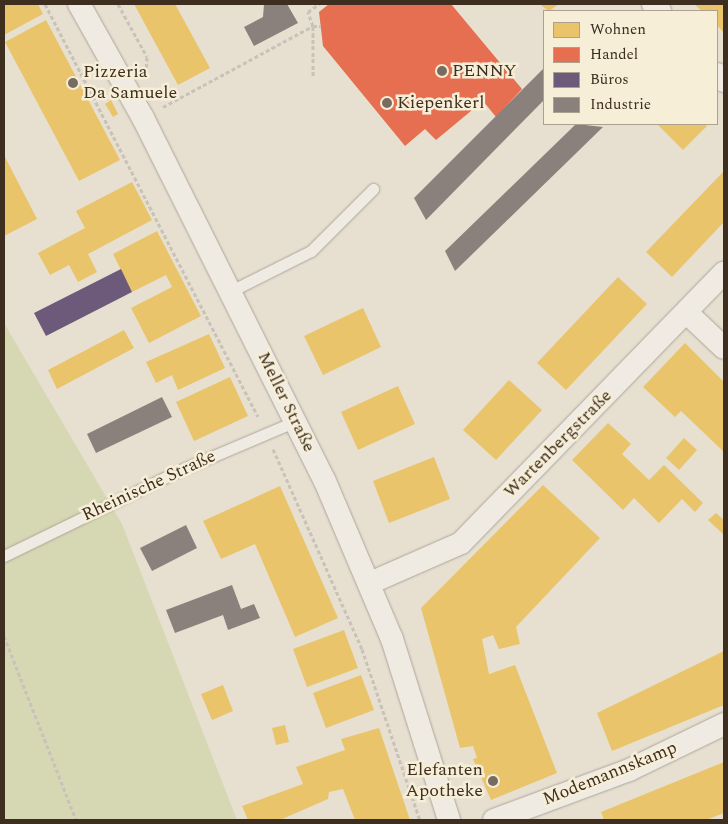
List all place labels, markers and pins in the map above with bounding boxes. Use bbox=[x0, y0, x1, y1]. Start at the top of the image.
place label: PENNY bbox=[452, 60, 517, 82]
place label: Pizzeria Da Samuele bbox=[83, 62, 177, 104]
marker: PENNY bbox=[436, 65, 448, 77]
marker: Pizzeria Da Samuele bbox=[67, 77, 79, 89]
place label: Kiepenkerl bbox=[397, 92, 484, 114]
marker: Kiepenkerl bbox=[381, 97, 393, 109]
place label: Elefanten Apotheke bbox=[406, 760, 483, 802]
marker: Elefanten Apotheke bbox=[487, 775, 499, 787]

